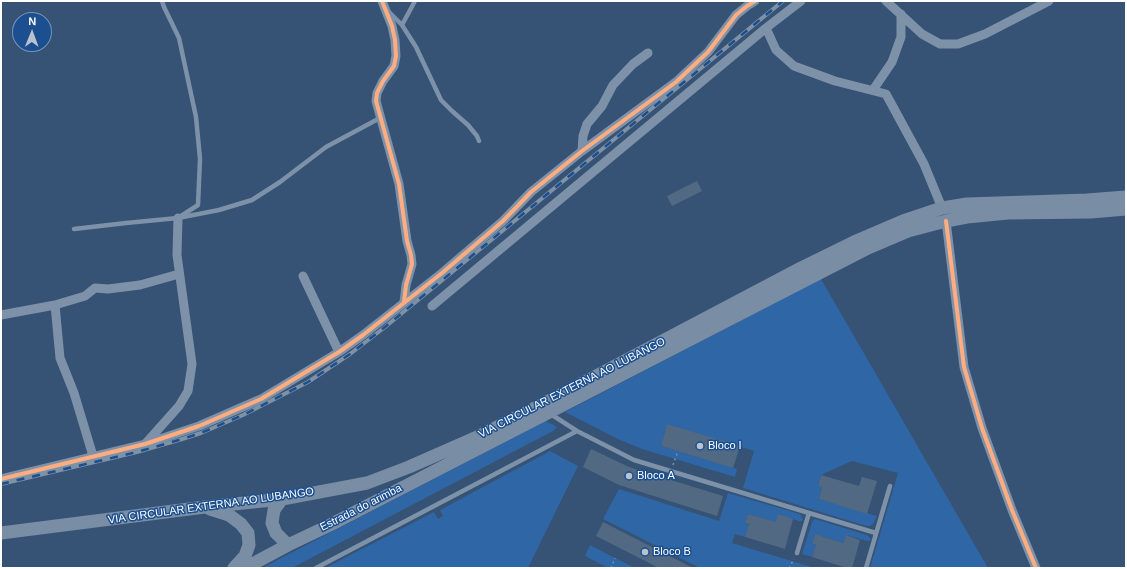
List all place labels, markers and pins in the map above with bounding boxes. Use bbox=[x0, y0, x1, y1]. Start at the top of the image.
place label: Bloco I bbox=[708, 439, 742, 453]
marker: Bloco I bbox=[695, 441, 705, 451]
place label: Bloco A bbox=[637, 469, 675, 483]
marker: Bloco A bbox=[624, 471, 634, 481]
place label: Bloco B bbox=[653, 545, 691, 559]
marker: Bloco B bbox=[640, 547, 650, 557]

